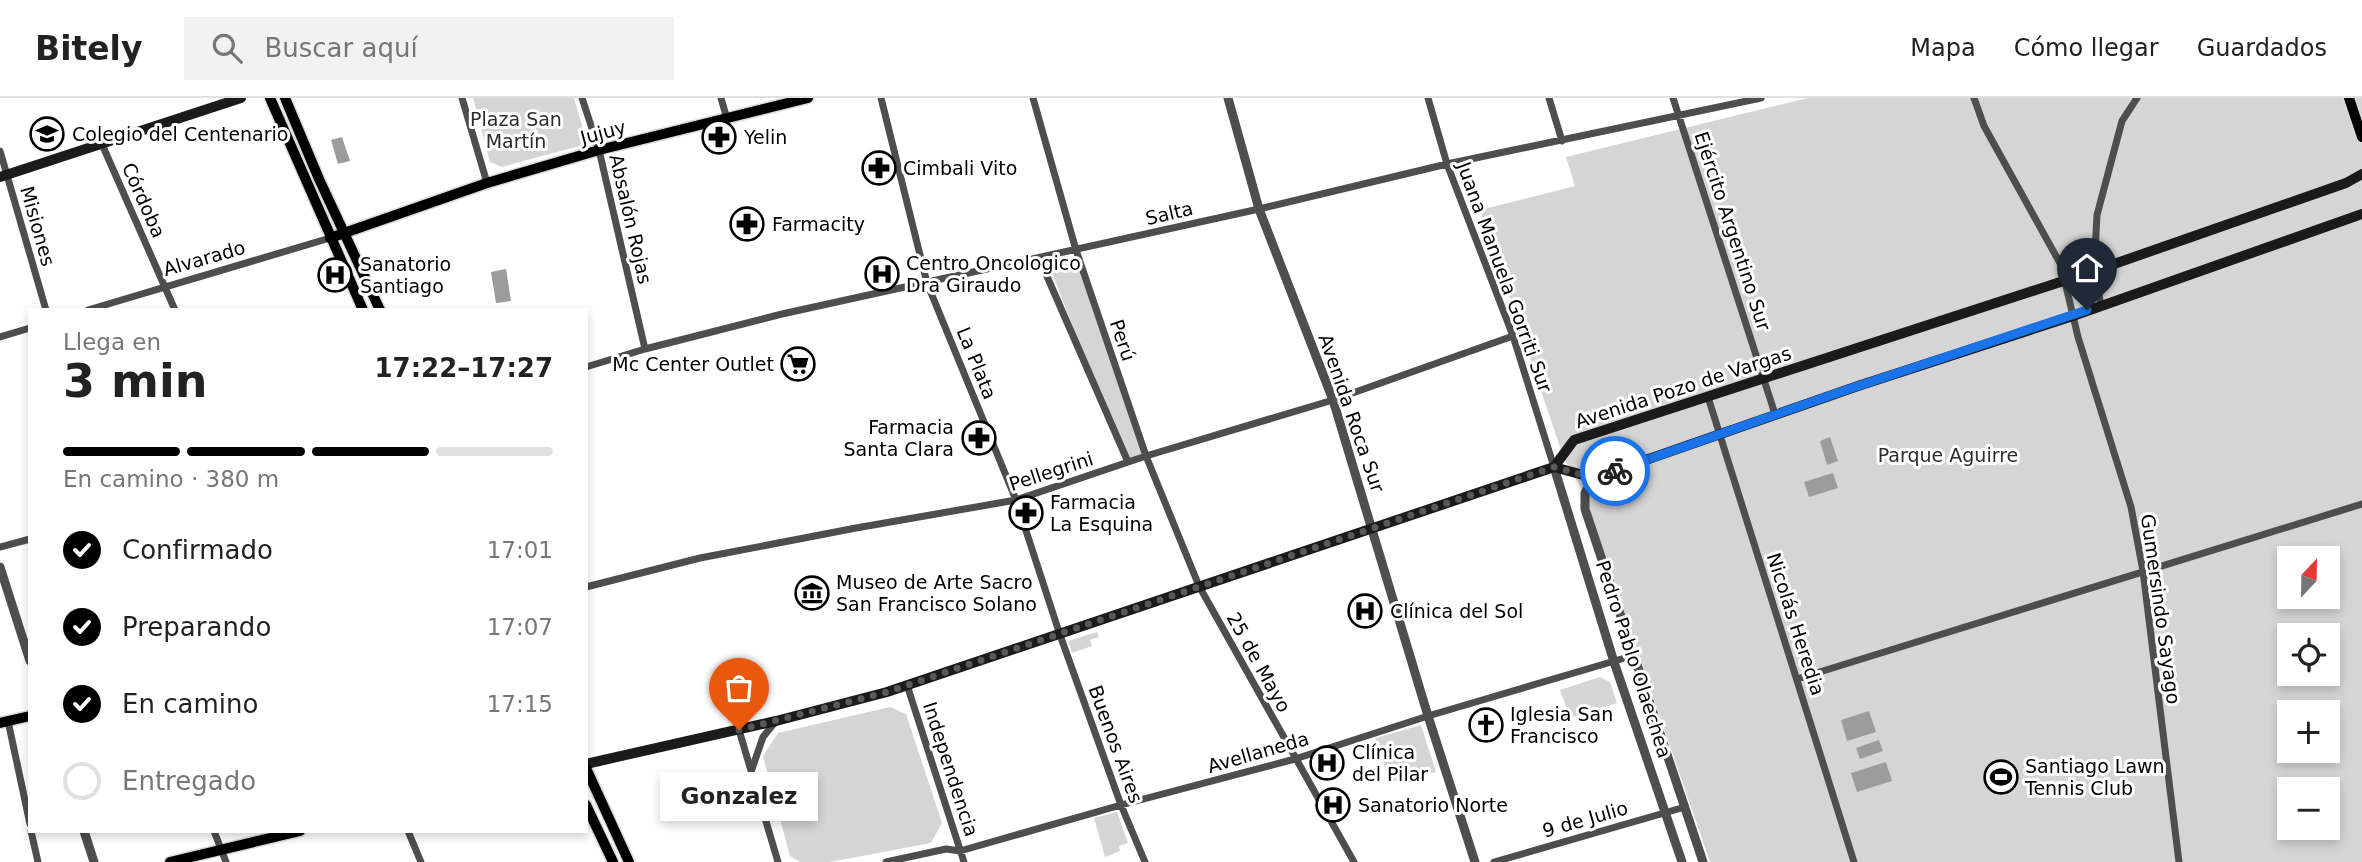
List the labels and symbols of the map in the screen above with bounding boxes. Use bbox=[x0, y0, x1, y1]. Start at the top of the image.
park label: Plaza San Martín bbox=[470, 108, 562, 152]
school or university icon: Colegio del Centenario bbox=[28, 115, 66, 153]
street label: Jujuy bbox=[577, 115, 628, 149]
pharmacy icon: Yelin bbox=[700, 118, 738, 156]
place label: Colegio del Centenario bbox=[72, 123, 288, 145]
place label: Yelin bbox=[743, 126, 787, 148]
street label: Ejército Argentino Sur bbox=[1690, 129, 1776, 333]
pharmacy icon: Cimbali Vito bbox=[860, 149, 898, 187]
street label: Absalón Rojas bbox=[605, 152, 657, 286]
place label: Cimbali Vito bbox=[903, 157, 1017, 179]
street label: Juana Manuela Gorriti Sur bbox=[1453, 158, 1557, 395]
street label: Córdoba bbox=[118, 159, 170, 241]
street label: Misiones bbox=[16, 184, 60, 268]
street label: Salta bbox=[1143, 197, 1195, 229]
pharmacy icon: Farmacity bbox=[728, 205, 766, 243]
place label: Farmacity bbox=[772, 213, 865, 235]
street label: Alvarado bbox=[160, 236, 248, 280]
pin bbox=[2057, 238, 2117, 310]
place label: Centro Oncologico Dra Giraudo bbox=[906, 252, 1081, 296]
place label: Sanatorio Santiago bbox=[360, 253, 451, 297]
hospital icon: Centro Oncologico Dra Giraudo bbox=[863, 255, 901, 293]
hospital icon: Sanatorio Santiago bbox=[316, 256, 354, 294]
street label: Perú bbox=[1106, 316, 1140, 364]
street label: La Plata bbox=[953, 324, 1001, 402]
street label: Avenida Roca Sur bbox=[1315, 331, 1389, 495]
street label: Avenida Pozo de Vargas bbox=[1572, 342, 1794, 432]
supermarket icon: Mc Center Outlet bbox=[779, 345, 817, 383]
place label: Mc Center Outlet bbox=[612, 353, 774, 375]
place label: Farmacia Santa Clara bbox=[843, 416, 954, 460]
pharmacy icon: Farmacia Santa Clara bbox=[960, 419, 998, 457]
courier bbox=[1580, 436, 1650, 506]
park label: Parque Aguirre bbox=[1878, 444, 2018, 466]
street label: Pellegrini bbox=[1006, 447, 1096, 495]
place label: Farmacia La Esquina bbox=[1050, 491, 1153, 535]
pharmacy icon: Farmacia La Esquina bbox=[1007, 494, 1045, 532]
street label: Gumersindo Sayago bbox=[2137, 512, 2185, 706]
north arrow bbox=[2277, 546, 2340, 609]
street label: Nicolás Heredia bbox=[1763, 550, 1829, 698]
street label: Pedro Pablo Olaechea bbox=[1592, 558, 1676, 760]
place label: Museo de Arte Sacro San Francisco Solano bbox=[836, 571, 1037, 615]
museum icon: Museo de Arte Sacro San Francisco Solano bbox=[793, 574, 831, 612]
hospital icon: Clínica del Sol bbox=[1346, 592, 1384, 630]
place label: Clínica del Sol bbox=[1390, 600, 1523, 622]
street label: 25 de Mayo bbox=[1222, 608, 1296, 716]
pin bbox=[709, 658, 769, 730]
street label: Buenos Aires bbox=[1085, 682, 1147, 806]
street label: Independencia bbox=[919, 699, 983, 839]
place label: Iglesia San Francisco bbox=[1510, 703, 1613, 747]
church icon: Iglesia San Francisco bbox=[1467, 706, 1505, 744]
street label: Avellaneda bbox=[1205, 727, 1311, 777]
place label: Clínica del Pilar bbox=[1352, 741, 1428, 785]
hospital icon: Clínica del Pilar bbox=[1308, 744, 1346, 782]
place label: Santiago Lawn Tennis Club bbox=[2024, 755, 2165, 799]
sports icon: Santiago Lawn Tennis Club bbox=[1982, 758, 2020, 796]
callout: Gonzalez bbox=[660, 772, 818, 821]
hospital icon: Sanatorio Norte bbox=[1314, 786, 1352, 824]
place label: Sanatorio Norte bbox=[1358, 794, 1508, 816]
street label: 9 de Julio bbox=[1540, 796, 1630, 842]

